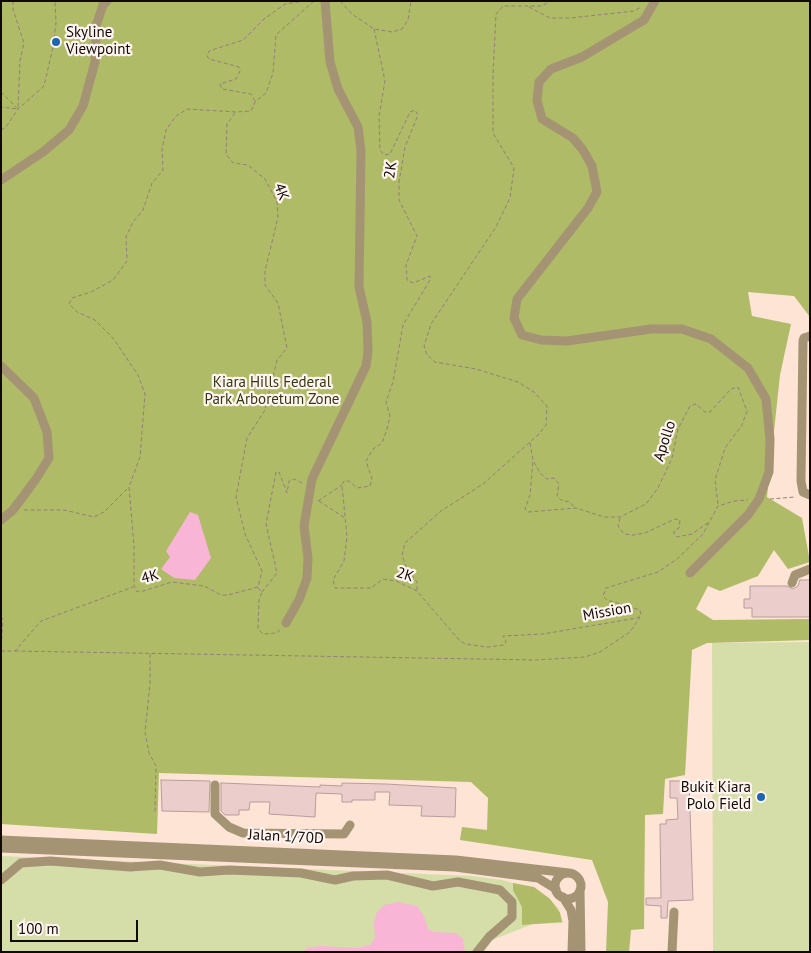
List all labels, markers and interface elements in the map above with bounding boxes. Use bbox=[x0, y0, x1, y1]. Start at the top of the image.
place label: Skyline Viewpoint bbox=[66, 24, 130, 59]
marker: Skyline Viewpoint bbox=[50, 36, 62, 48]
street label: 2K bbox=[381, 160, 401, 180]
street label: 4K bbox=[269, 181, 293, 203]
park label: Kiara Hills Federal Park Arboretum Zone bbox=[205, 374, 339, 409]
street label: Apollo bbox=[650, 418, 680, 464]
street label: 2K bbox=[394, 564, 416, 586]
street label: 4K bbox=[139, 566, 161, 588]
street label: Mission bbox=[581, 599, 633, 625]
place label: Bukit Kiara Polo Field bbox=[681, 779, 751, 814]
marker: Bukit Kiara Polo Field bbox=[755, 791, 767, 803]
street label: Jalan 1/70D bbox=[248, 826, 324, 848]
scale bar bbox=[12, 910, 140, 942]
text: 100 m bbox=[18, 919, 59, 938]

